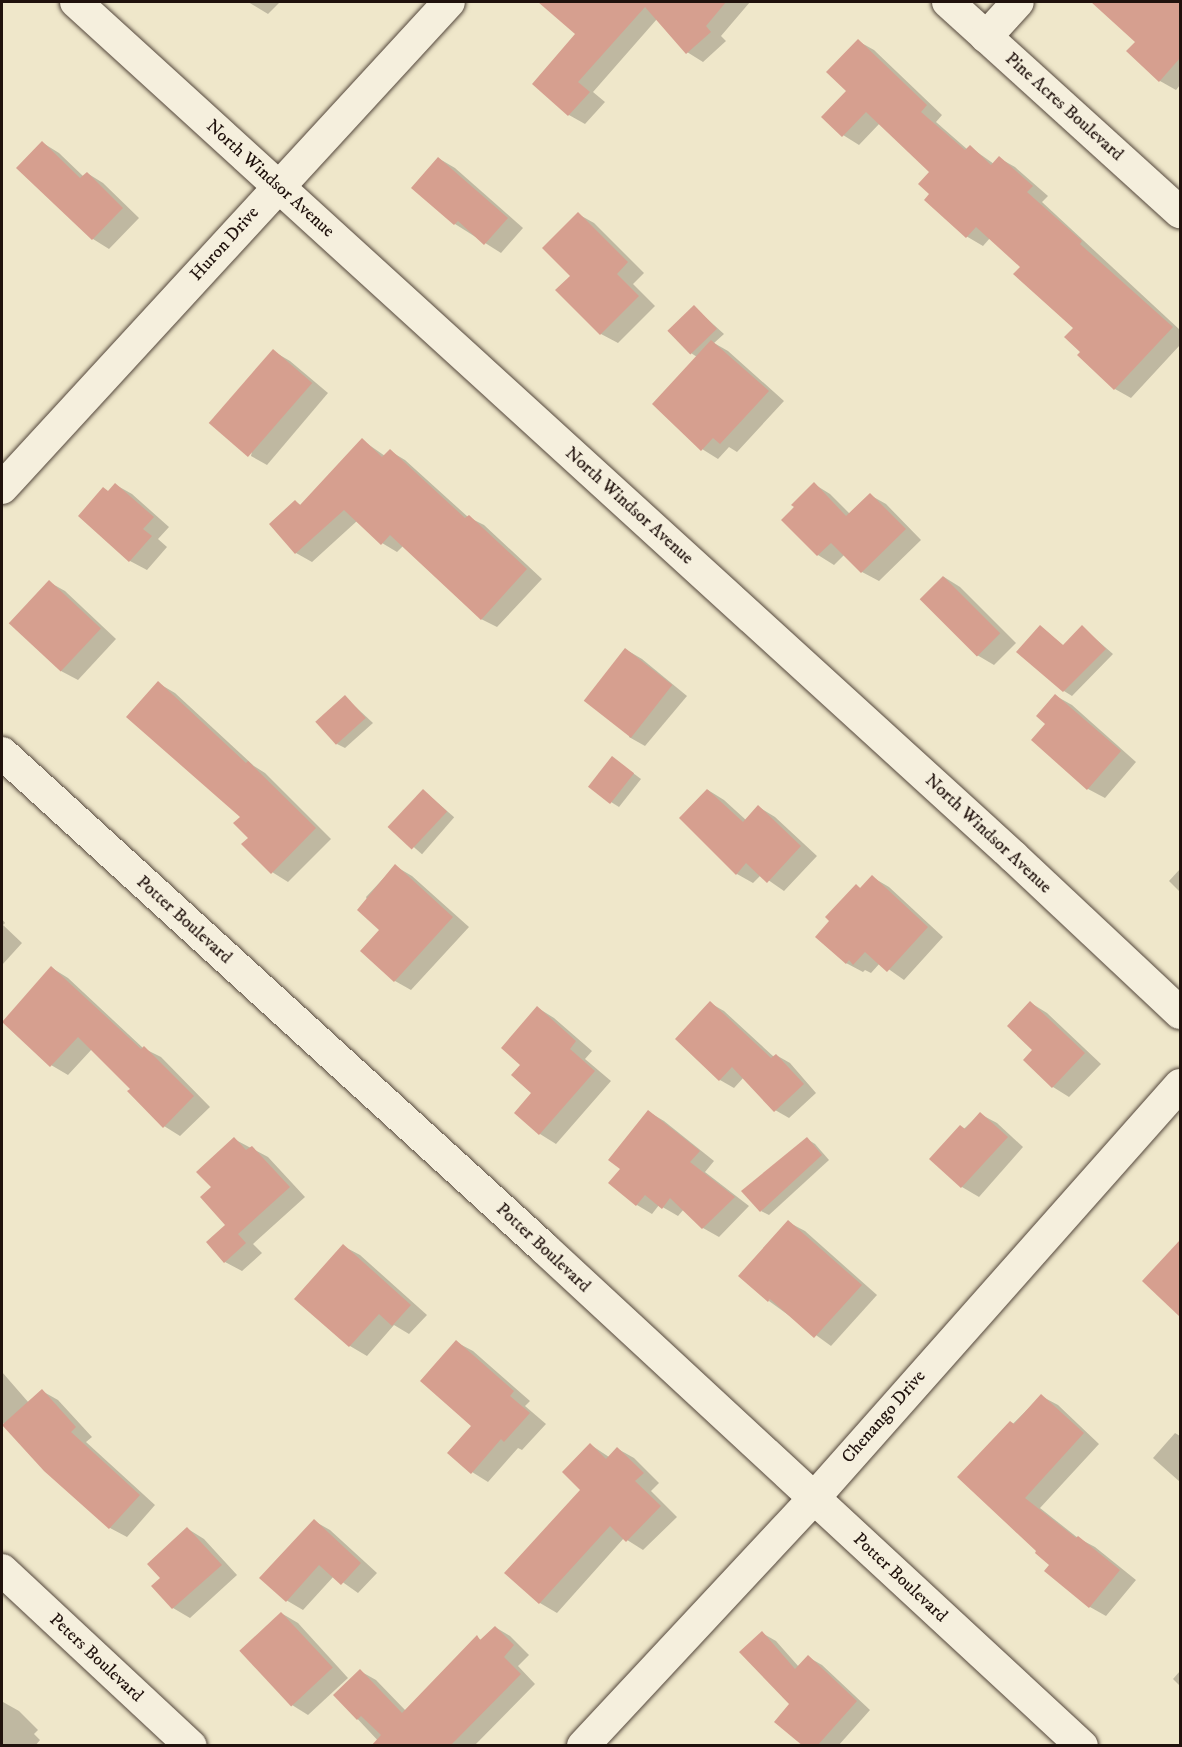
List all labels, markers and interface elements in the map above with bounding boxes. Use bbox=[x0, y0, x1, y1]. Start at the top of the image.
street label: Pine Acres Boulevard bbox=[1000, 48, 1128, 166]
street label: North Windsor Avenue bbox=[201, 116, 339, 242]
street label: Huron Drive bbox=[186, 202, 264, 286]
street label: North Windsor Avenue bbox=[560, 443, 698, 569]
street label: North Windsor Avenue bbox=[920, 770, 1056, 898]
street label: Potter Boulevard bbox=[132, 871, 236, 969]
street label: Potter Boulevard bbox=[491, 1199, 595, 1297]
street label: Chenango Drive bbox=[838, 1366, 930, 1468]
street label: Potter Boulevard bbox=[848, 1529, 952, 1627]
street label: Peters Boulevard bbox=[45, 1609, 147, 1707]

